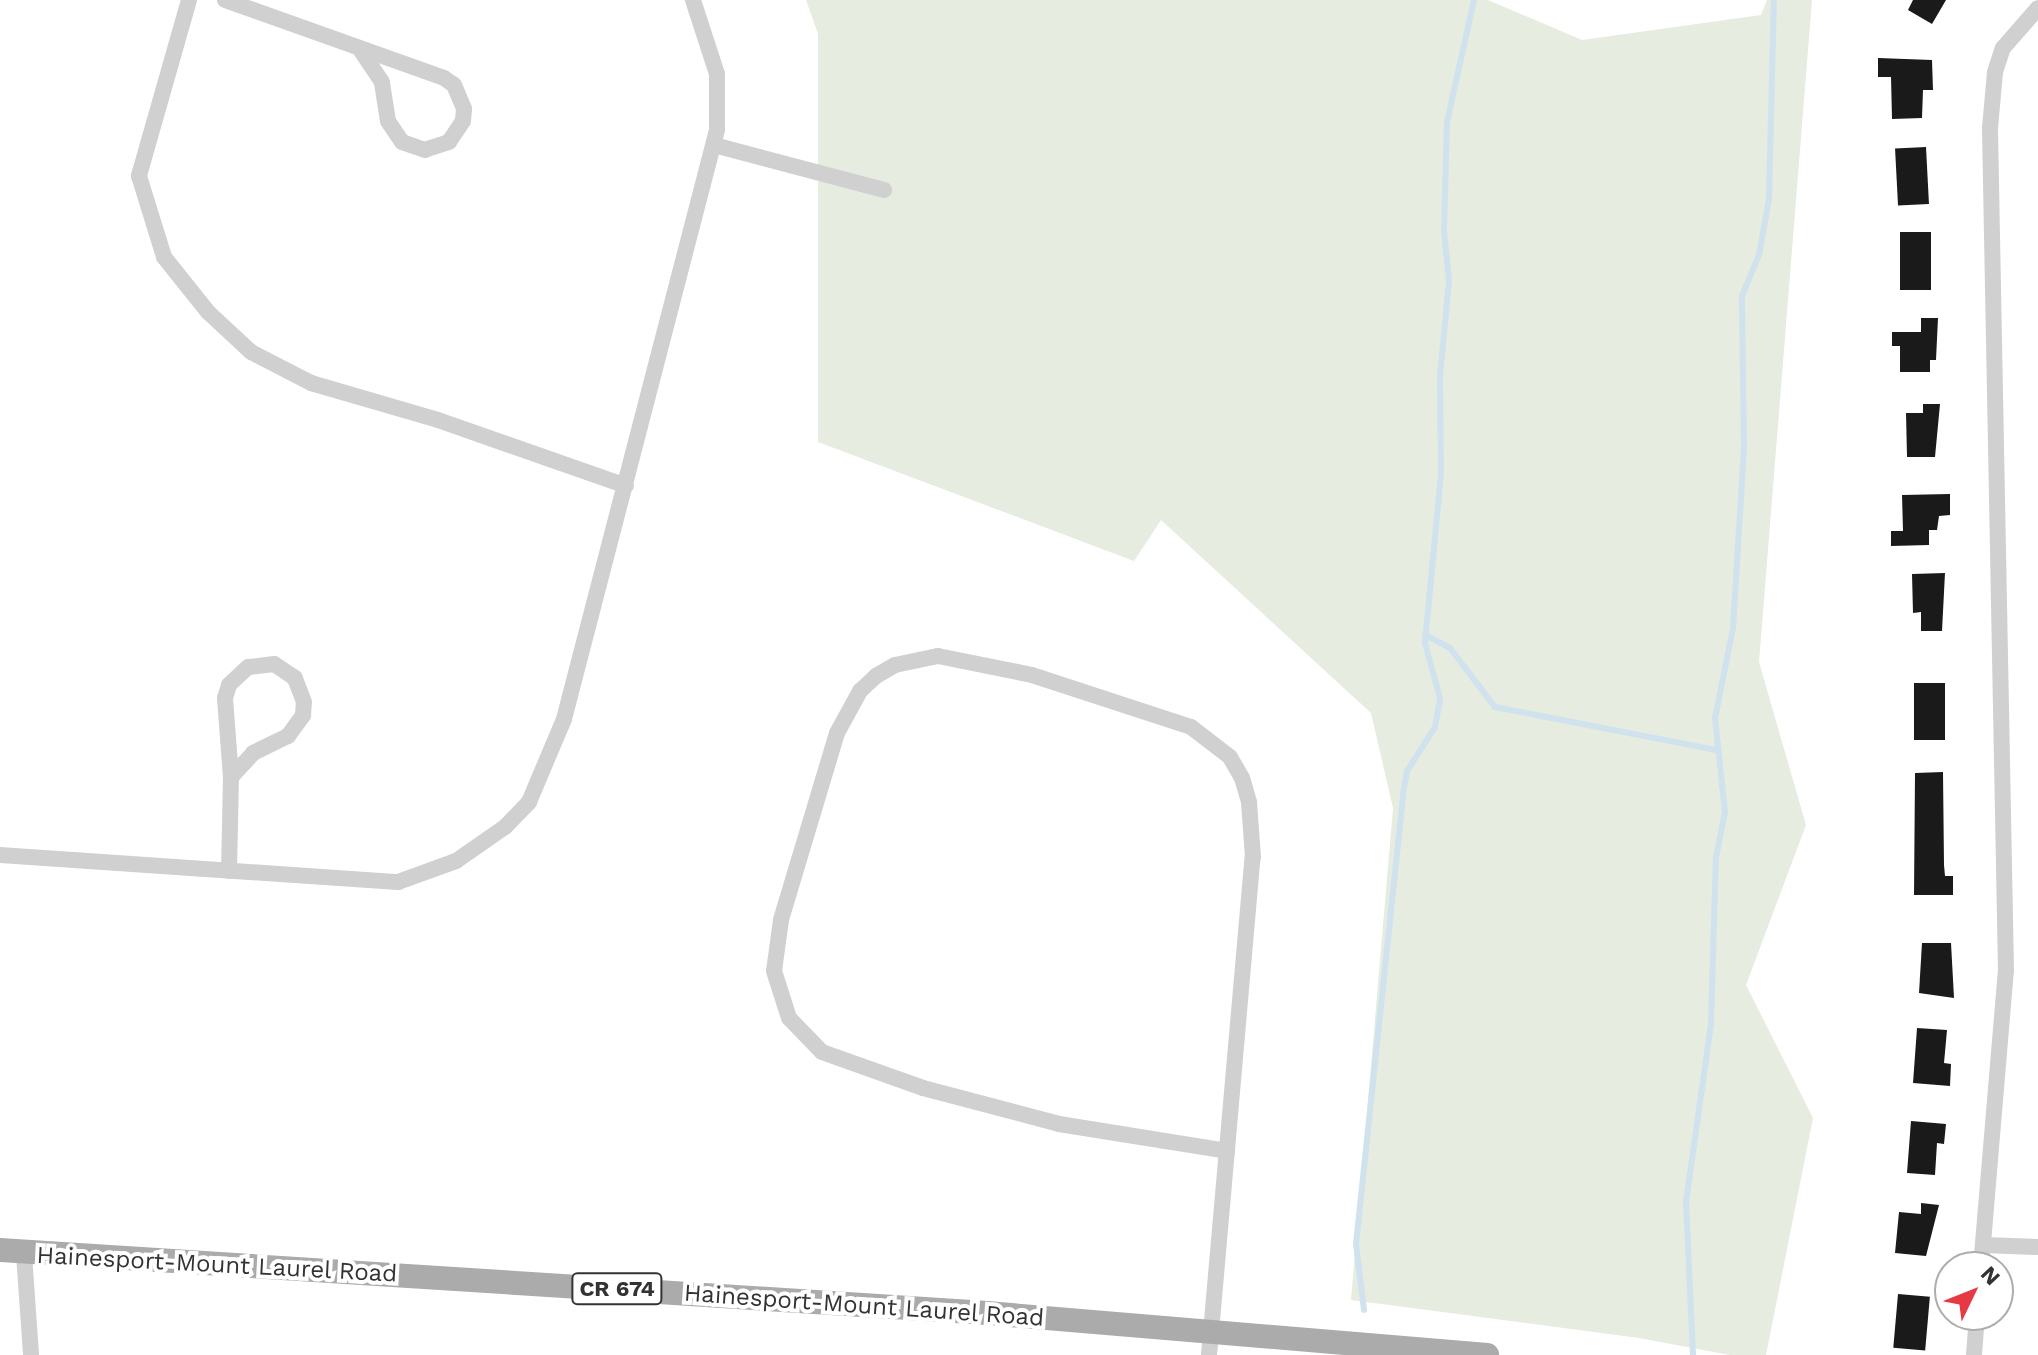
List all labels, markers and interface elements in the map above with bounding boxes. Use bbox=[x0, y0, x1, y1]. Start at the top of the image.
street label: Hainesport-Mount Laurel Road bbox=[36, 1241, 398, 1289]
north arrow bbox=[1934, 1251, 2014, 1331]
text: N bbox=[1976, 1261, 2005, 1290]
road number: CR 674 bbox=[571, 1271, 663, 1307]
street label: Hainesport-Mount Laurel Road bbox=[683, 1279, 1045, 1333]

